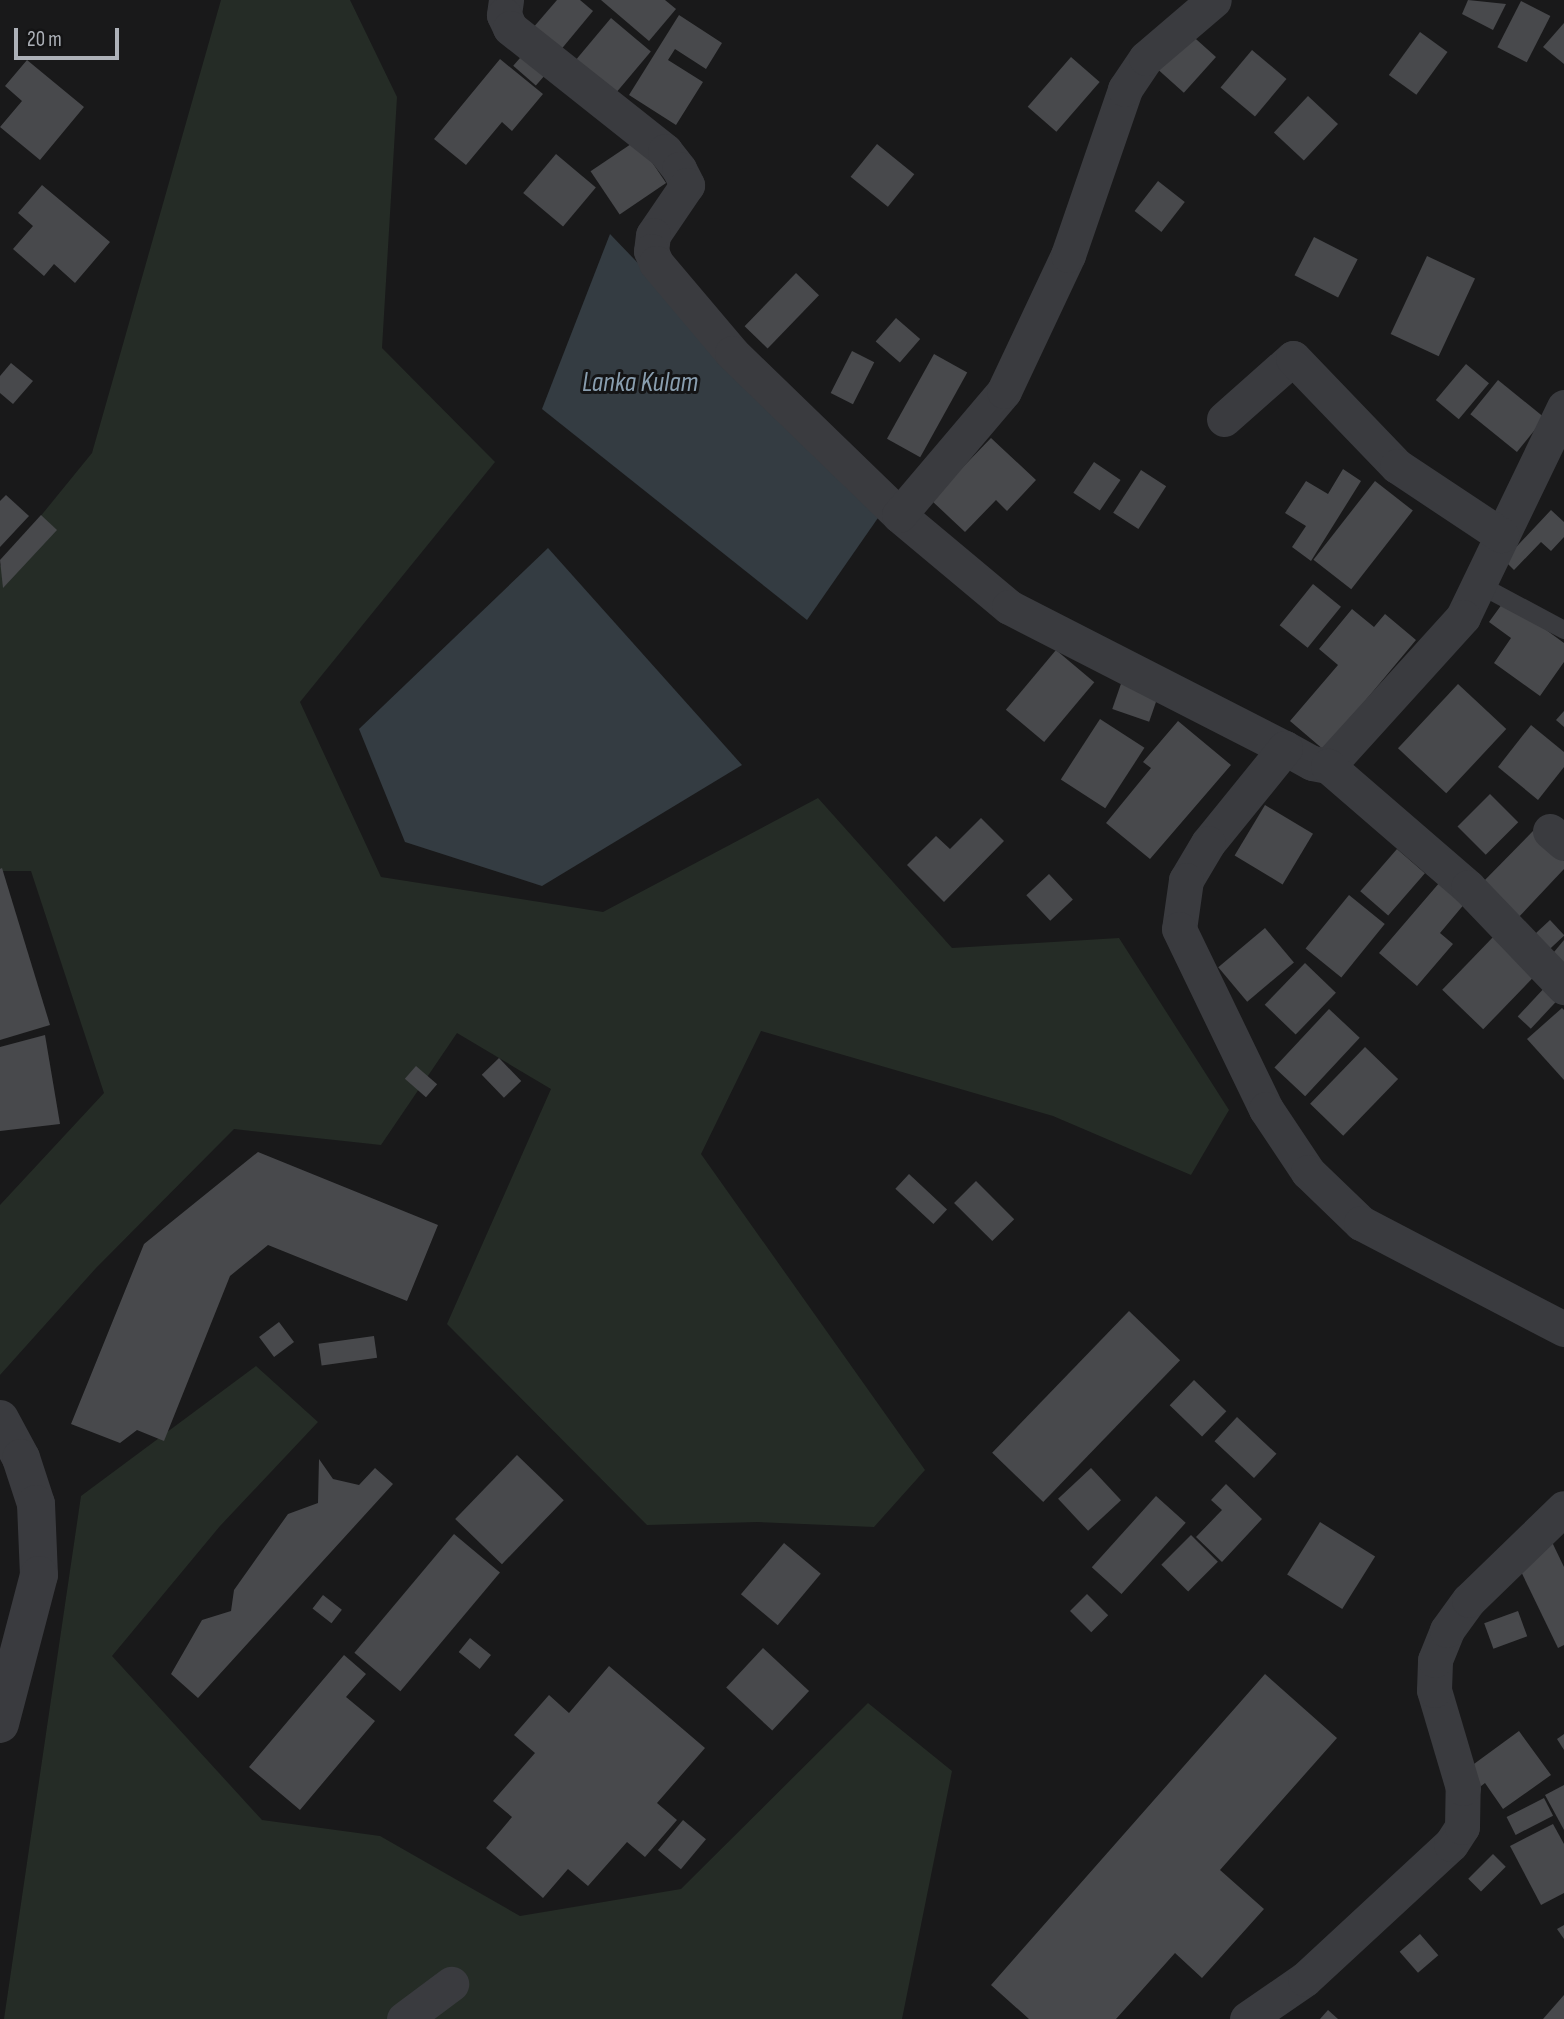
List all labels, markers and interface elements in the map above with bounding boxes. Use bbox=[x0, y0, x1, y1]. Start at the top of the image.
scale bar bbox=[18, 14, 122, 58]
text: 20 m bbox=[27, 27, 62, 52]
water label: Lanka Kulam bbox=[582, 366, 698, 400]

